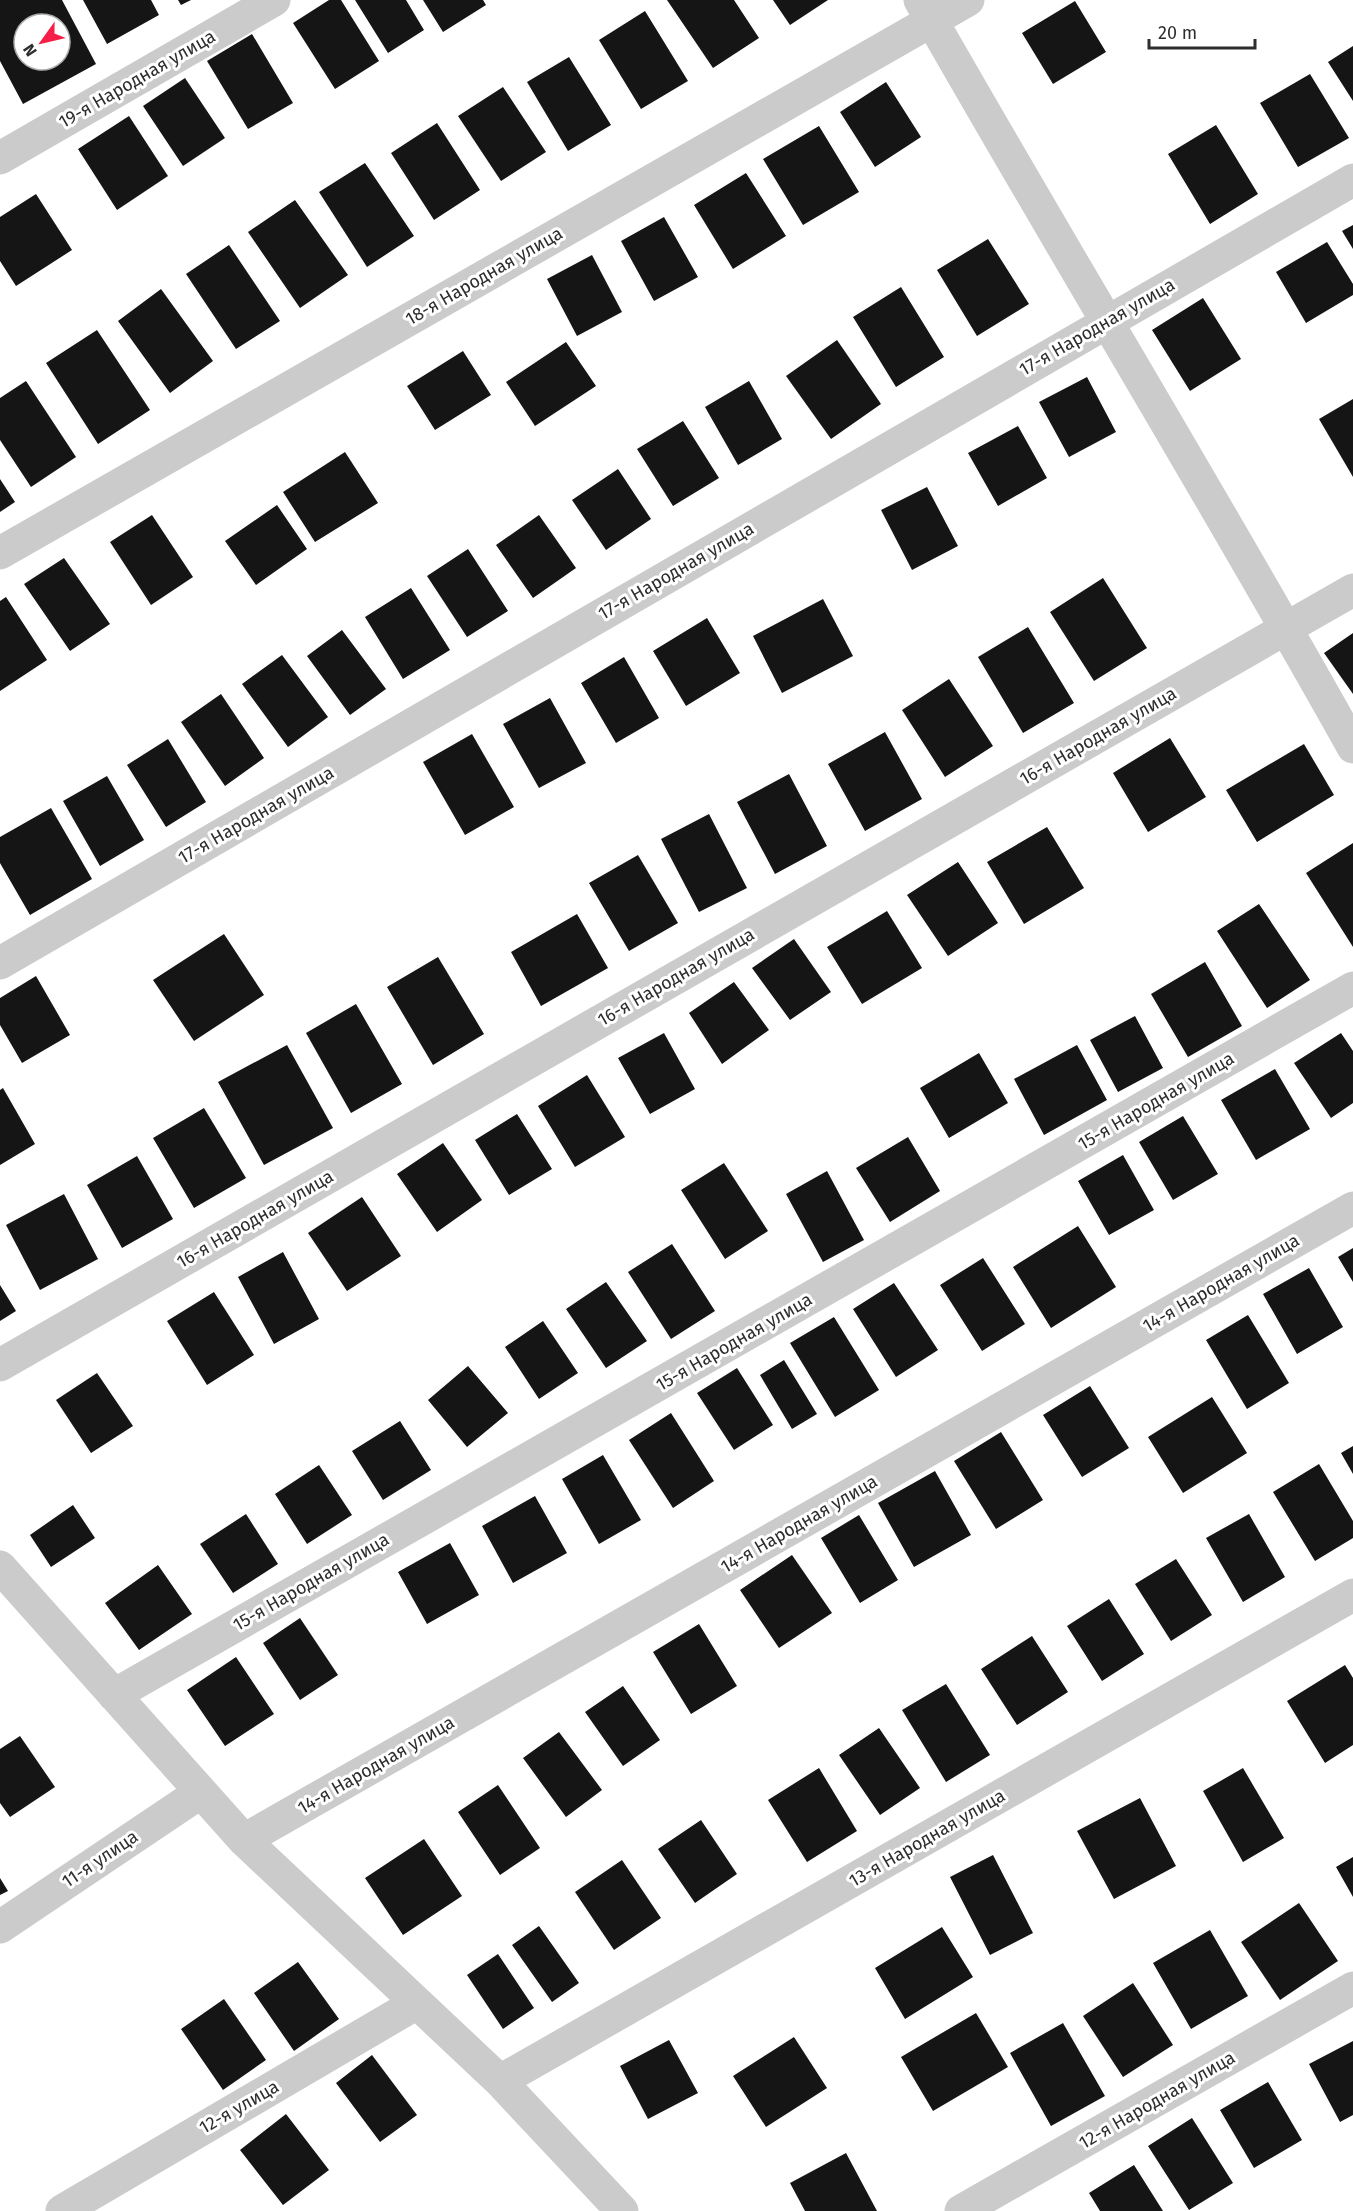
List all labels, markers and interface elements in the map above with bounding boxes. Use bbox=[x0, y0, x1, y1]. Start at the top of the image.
north arrow bbox=[12, 12, 72, 72]
scale bar bbox=[1149, 12, 1256, 50]
text: 20 m bbox=[1158, 22, 1197, 44]
street label: 19-я Народная улица bbox=[55, 25, 219, 133]
text: N bbox=[19, 40, 41, 60]
street label: 18-я Народная улица bbox=[402, 222, 566, 330]
street label: 17-я Народная улица bbox=[1015, 274, 1179, 380]
street label: 17-я Народная улица bbox=[594, 518, 758, 624]
street label: 16-я Народная улица bbox=[1016, 682, 1180, 790]
street label: 17-я Народная улица bbox=[174, 762, 338, 868]
street label: 16-я Народная улица bbox=[594, 923, 758, 1031]
street label: 15-я Народная улица bbox=[1074, 1047, 1238, 1155]
street label: 16-я Народная улица bbox=[173, 1165, 337, 1273]
street label: 14-я Народная улица bbox=[1139, 1229, 1303, 1337]
street label: 15-я Народная улица bbox=[652, 1288, 816, 1396]
street label: 14-я Народная улица bbox=[717, 1470, 881, 1578]
street label: 15-я Народная улица bbox=[229, 1528, 393, 1636]
street label: 14-я Народная улица bbox=[294, 1711, 458, 1819]
street label: 13-я Народная улица bbox=[845, 1784, 1009, 1892]
street label: 11-я улица bbox=[58, 1826, 142, 1892]
street label: 12-я Народная улица bbox=[1075, 2046, 1239, 2154]
street label: 12-я улица bbox=[195, 2075, 283, 2139]

